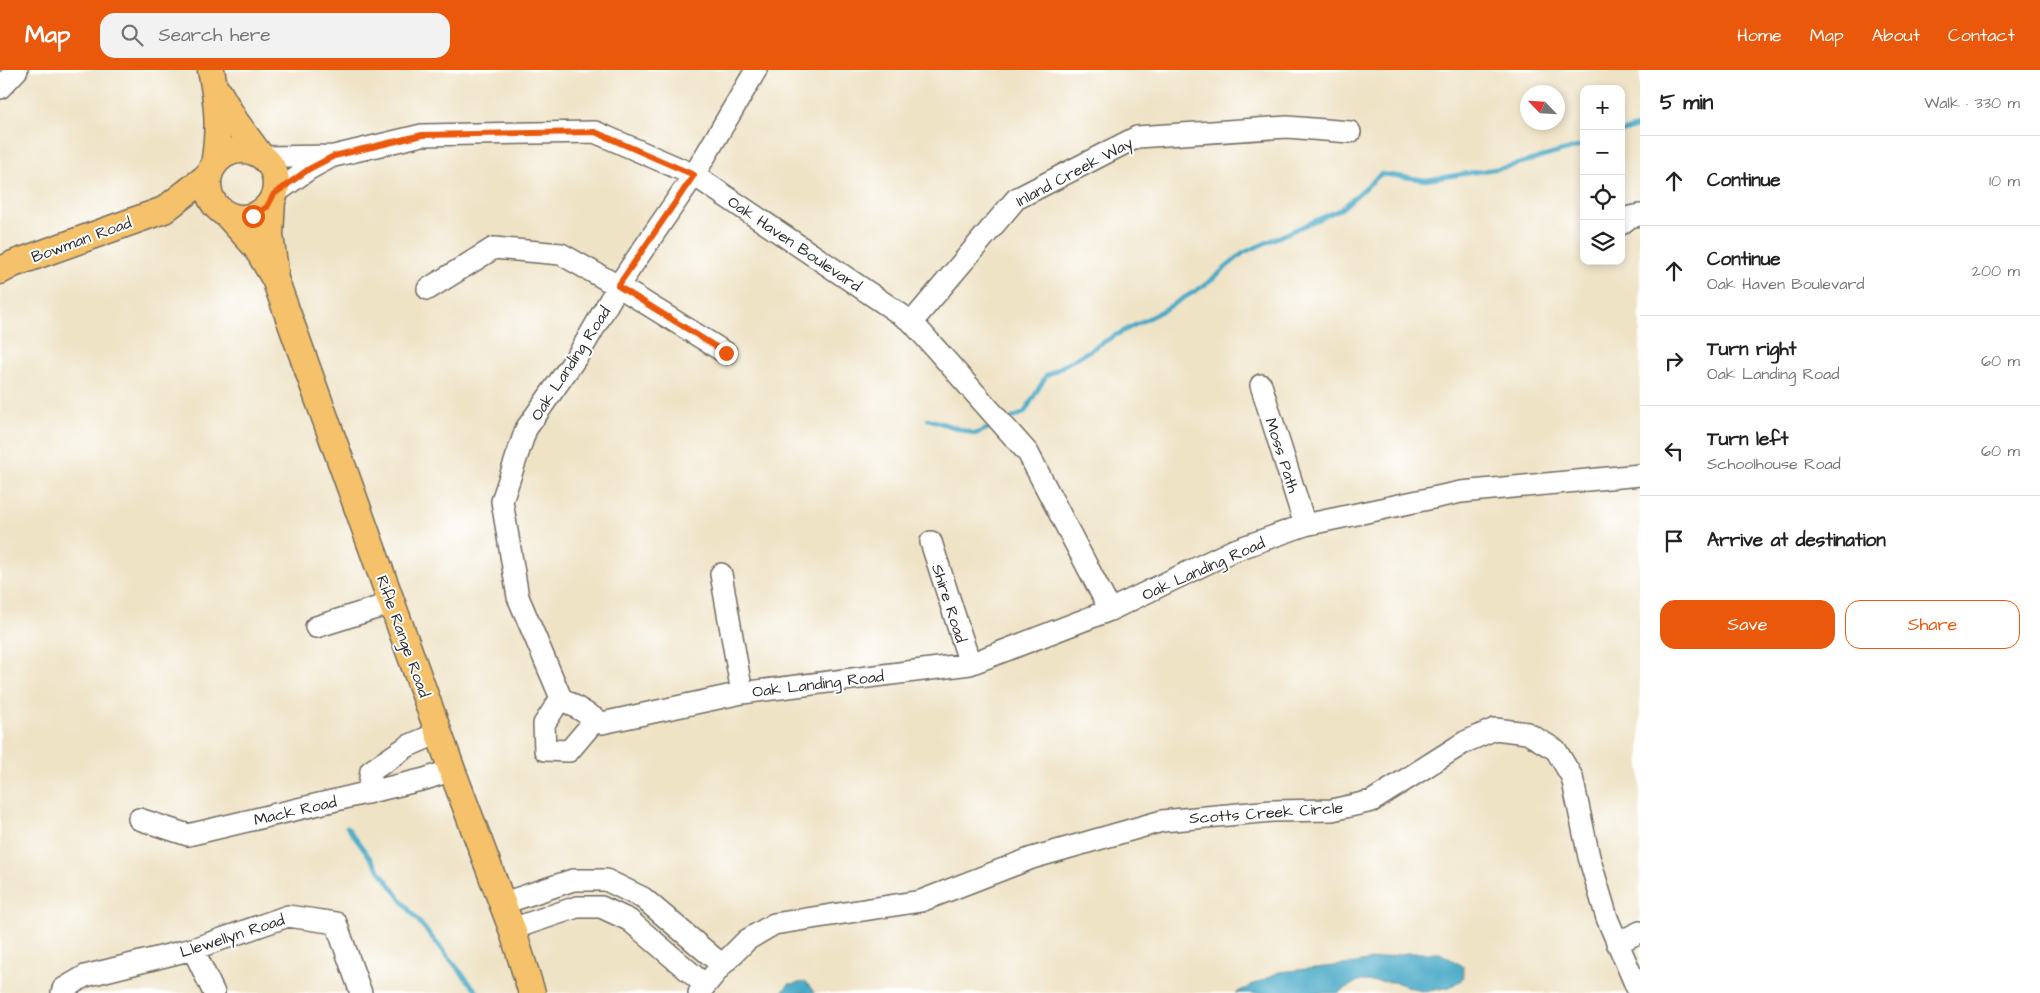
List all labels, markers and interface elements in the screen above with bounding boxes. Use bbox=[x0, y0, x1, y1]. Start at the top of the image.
search box bbox=[100, 13, 450, 58]
text: Map bbox=[25, 18, 70, 52]
icon: search bbox=[118, 21, 146, 49]
text: Search here bbox=[158, 22, 271, 49]
text: Home bbox=[1737, 23, 1782, 48]
text: Map bbox=[1810, 23, 1844, 48]
text: About bbox=[1872, 23, 1920, 48]
text: Contact bbox=[1948, 23, 2015, 48]
north arrow bbox=[1520, 85, 1565, 130]
map controls bbox=[1580, 85, 1625, 265]
button: + bbox=[1580, 85, 1625, 130]
text: 5 min bbox=[1660, 88, 1713, 117]
text: Walk · 330 m bbox=[1924, 92, 2020, 114]
button: − bbox=[1580, 130, 1625, 175]
street label: Inland Creek Way bbox=[1012, 132, 1137, 213]
icon: ahead bbox=[1660, 167, 1688, 195]
text: Continue bbox=[1707, 167, 1781, 194]
text: 10 m bbox=[1989, 170, 2020, 192]
button: locate bbox=[1580, 175, 1625, 220]
street label: Oak Haven Boulevard bbox=[723, 191, 866, 297]
route start bbox=[242, 205, 265, 228]
street label: Bowman Road bbox=[28, 212, 134, 268]
button: layers bbox=[1580, 220, 1625, 265]
text: Continue bbox=[1707, 246, 1781, 273]
icon: ahead bbox=[1660, 257, 1688, 285]
text: 200 m bbox=[1972, 260, 2020, 282]
text: Oak Haven Boulevard bbox=[1707, 273, 1864, 295]
street label: Oak Landing Road bbox=[526, 302, 617, 426]
text: Turn right bbox=[1707, 336, 1796, 363]
route end bbox=[715, 342, 738, 365]
icon: right bbox=[1660, 347, 1688, 375]
text: 60 m bbox=[1981, 350, 2020, 372]
text: Oak Landing Road bbox=[1707, 363, 1839, 385]
street label: Moss Path bbox=[1260, 415, 1304, 496]
text: Turn left bbox=[1707, 426, 1788, 453]
icon: left bbox=[1660, 437, 1688, 465]
text: 60 m bbox=[1981, 440, 2020, 462]
text: Schoolhouse Road bbox=[1707, 453, 1841, 475]
icon: arrive bbox=[1660, 527, 1688, 555]
text: Arrive at destination bbox=[1707, 527, 1886, 554]
street label: Oak Landing Road bbox=[1138, 532, 1269, 607]
street label: Shire Road bbox=[926, 561, 972, 645]
street label: Rifle Range Road bbox=[370, 572, 435, 701]
button: Save bbox=[1660, 600, 1835, 649]
button: Share bbox=[1845, 600, 2020, 649]
street label: Oak Landing Road bbox=[751, 665, 885, 704]
street label: Mack Road bbox=[252, 791, 339, 831]
street label: Scotts Creek Circle bbox=[1188, 797, 1344, 829]
street label: Llewellyn Road bbox=[177, 909, 288, 964]

